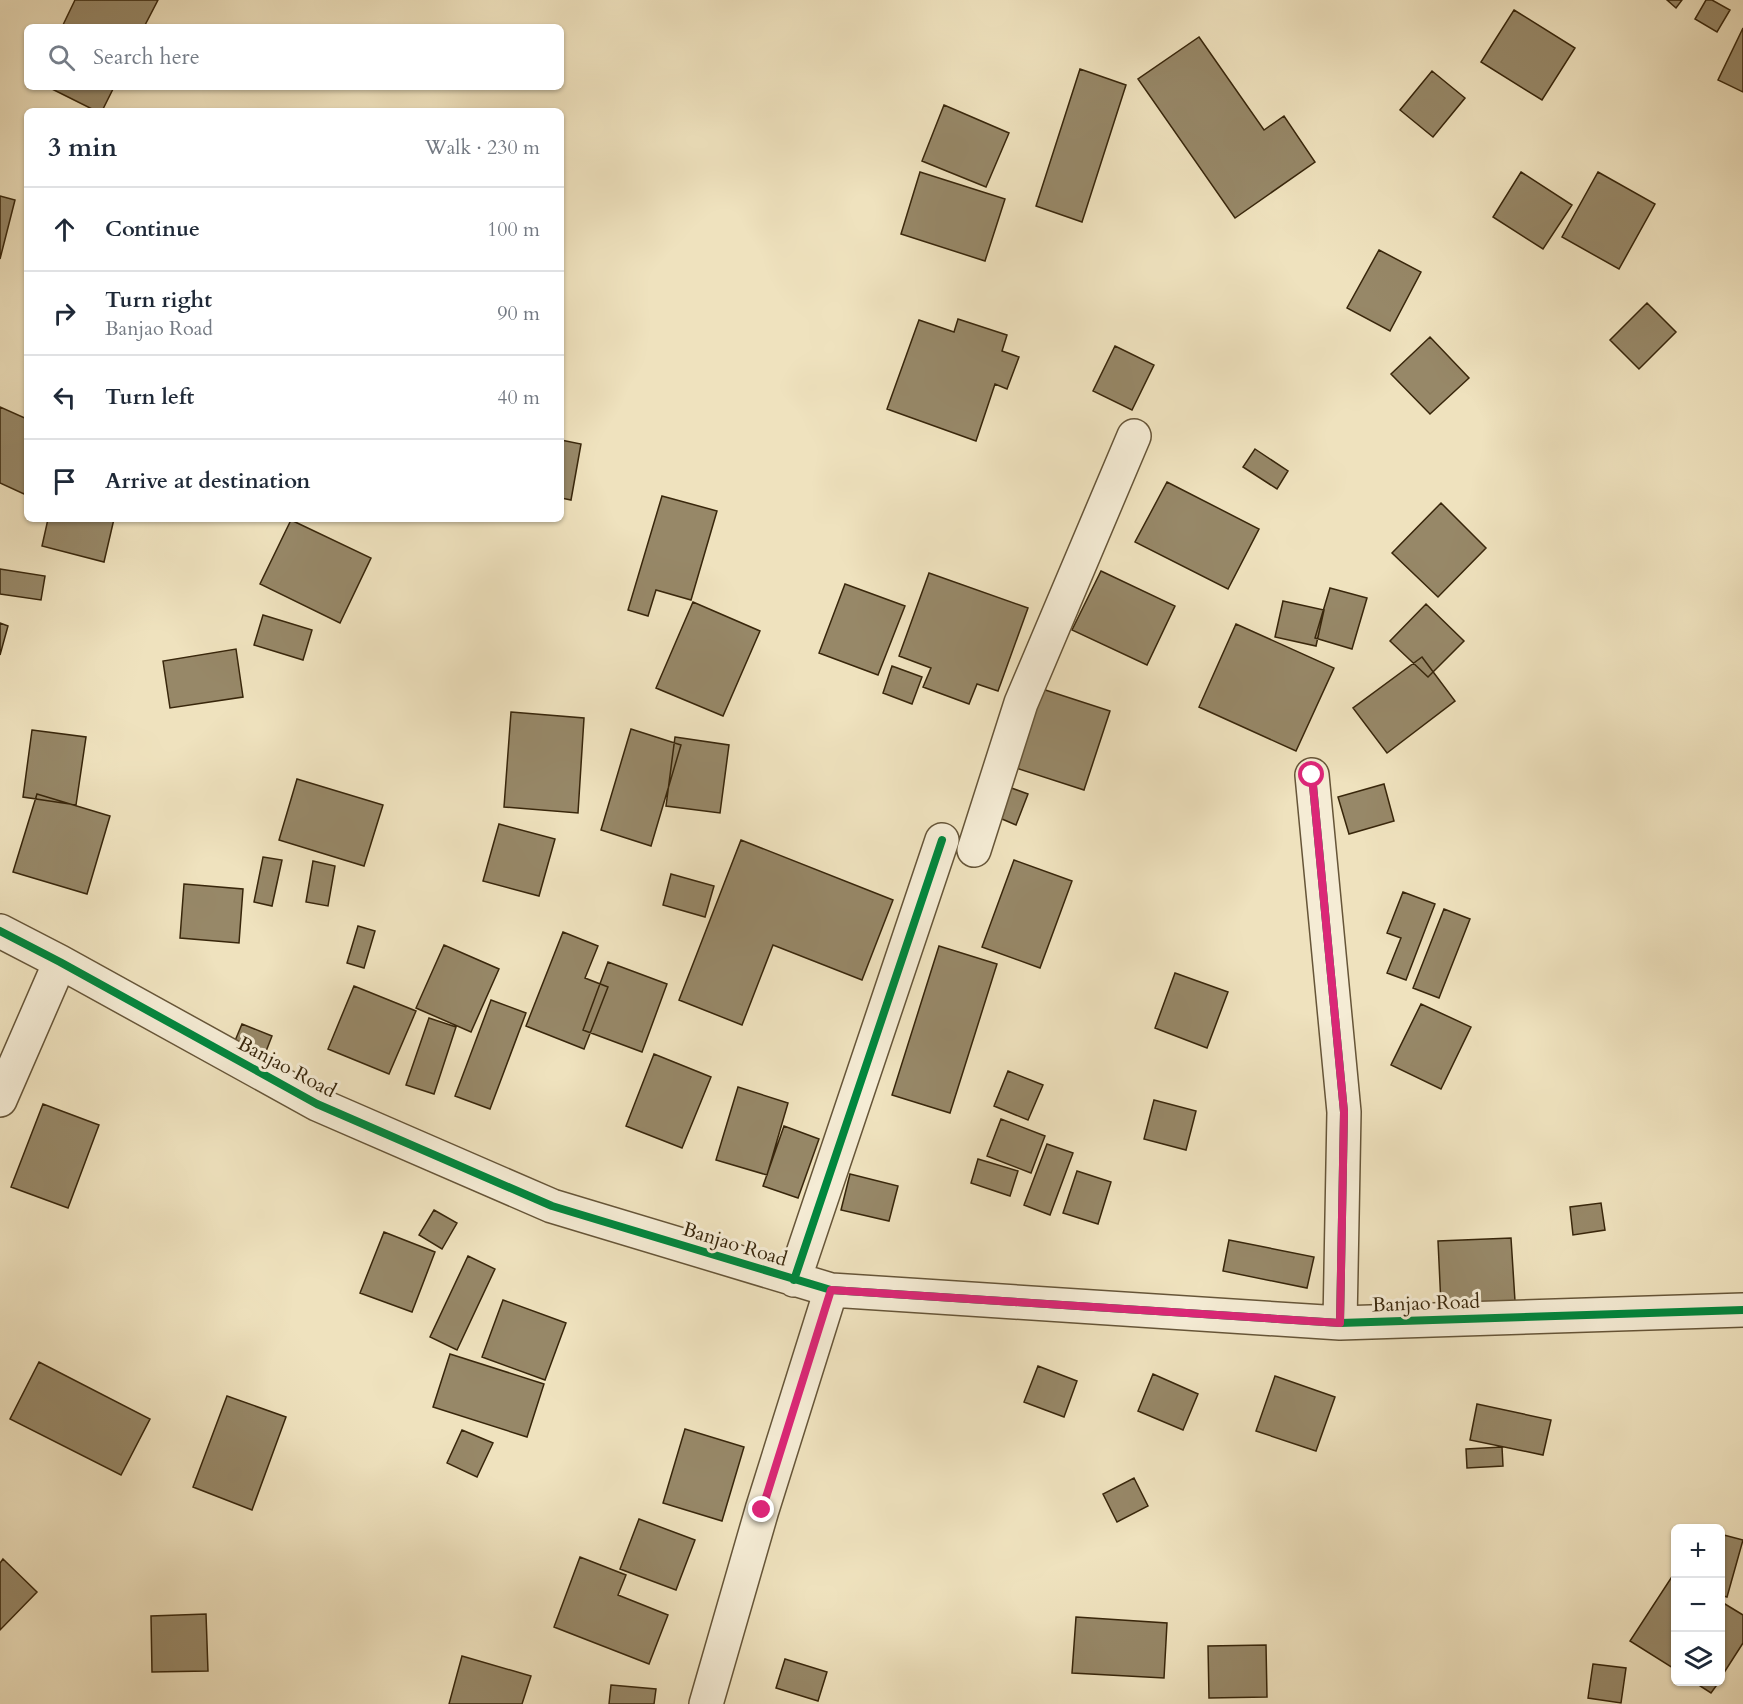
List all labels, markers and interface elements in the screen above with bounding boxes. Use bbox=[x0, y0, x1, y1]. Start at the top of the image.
search box bbox=[24, 24, 564, 90]
icon: search bbox=[45, 41, 78, 74]
text: Search here bbox=[93, 42, 200, 72]
text: 3 min bbox=[48, 130, 117, 165]
text: Walk · 230 m bbox=[425, 134, 540, 161]
icon: ahead bbox=[48, 213, 81, 246]
text: Continue bbox=[105, 214, 200, 244]
text: 100 m bbox=[487, 216, 540, 243]
text: Turn right bbox=[105, 285, 212, 315]
icon: right bbox=[48, 297, 81, 330]
text: 90 m bbox=[497, 300, 540, 327]
text: Banjao Road bbox=[105, 315, 213, 342]
icon: left bbox=[48, 381, 81, 414]
text: Turn left bbox=[105, 382, 194, 412]
text: 40 m bbox=[497, 384, 540, 411]
icon: arrive bbox=[48, 465, 81, 498]
text: Arrive at destination bbox=[105, 466, 310, 496]
route start bbox=[1298, 761, 1324, 787]
street label: Banjao Road bbox=[233, 1030, 341, 1104]
street label: Banjao Road bbox=[679, 1215, 791, 1273]
street label: Banjao Road bbox=[1372, 1288, 1481, 1318]
route end bbox=[748, 1496, 774, 1522]
map controls bbox=[1671, 1524, 1725, 1686]
button: + bbox=[1671, 1524, 1725, 1578]
button: − bbox=[1671, 1578, 1725, 1632]
button: layers bbox=[1671, 1632, 1725, 1686]

